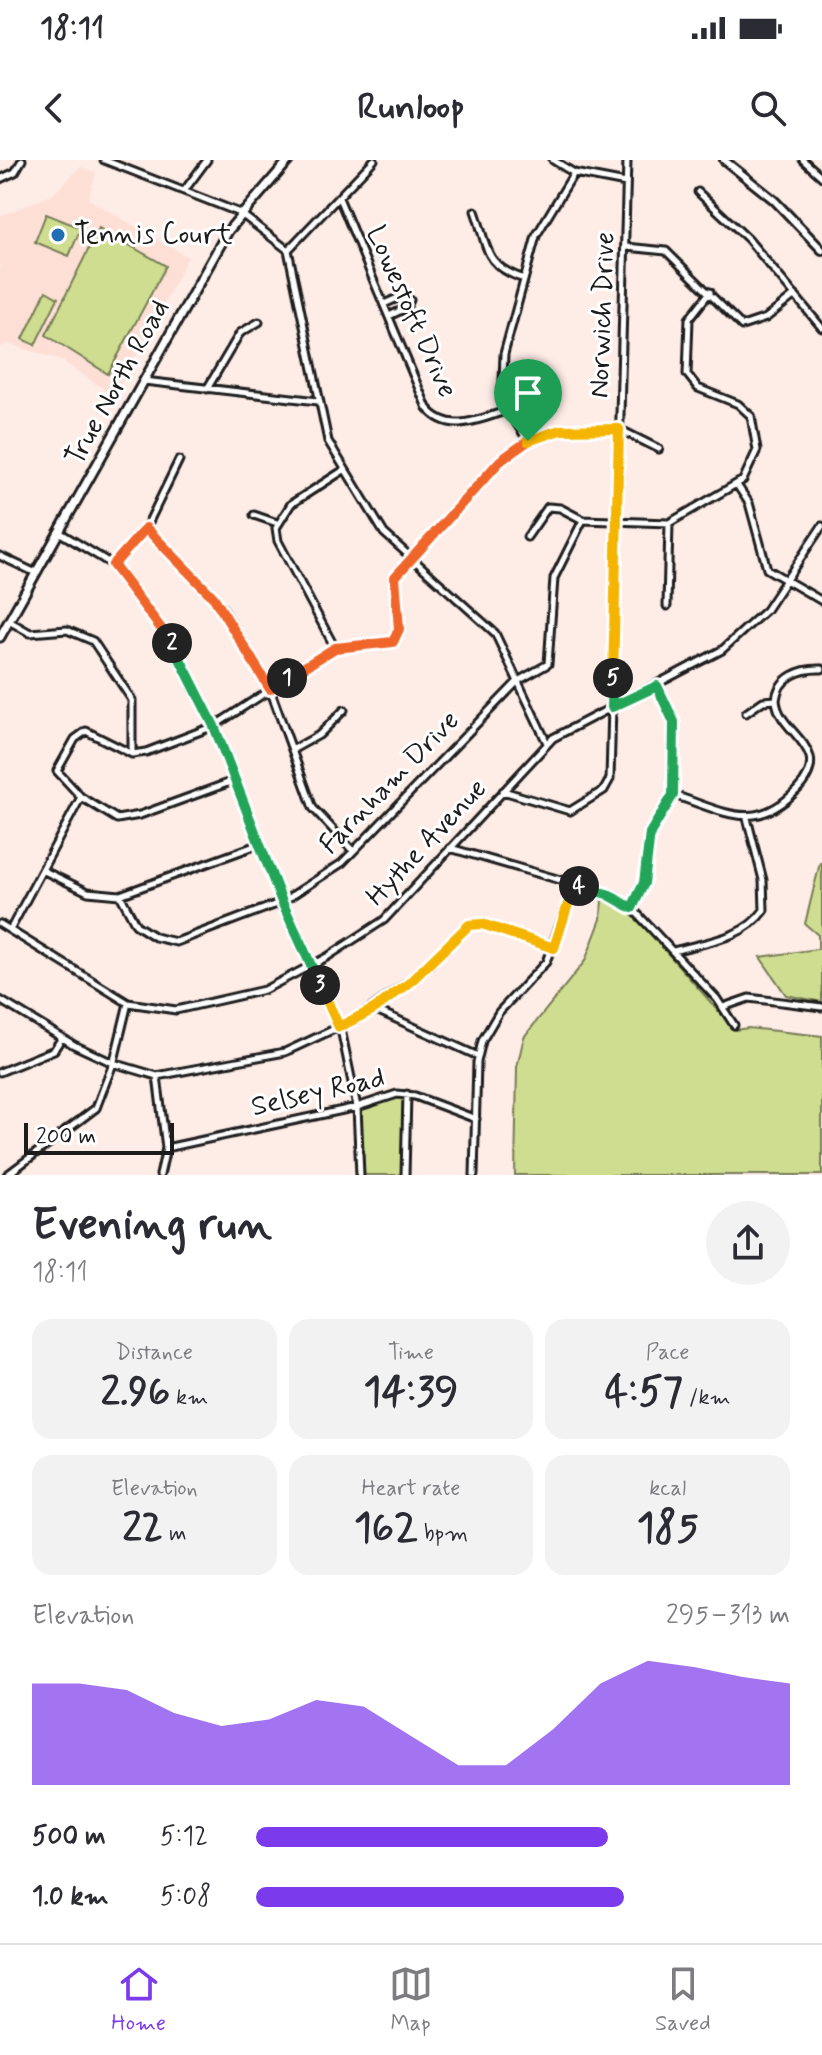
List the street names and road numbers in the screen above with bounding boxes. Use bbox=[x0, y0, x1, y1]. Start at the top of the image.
street label: Lowestoft Drive bbox=[357, 220, 465, 404]
street label: Norwich Drive bbox=[582, 231, 624, 399]
street label: True North Road bbox=[57, 293, 179, 473]
street label: Farnham Drive bbox=[312, 703, 468, 863]
street label: Hythe Avenue bbox=[358, 771, 496, 915]
street label: Selsey Road bbox=[248, 1060, 388, 1126]

